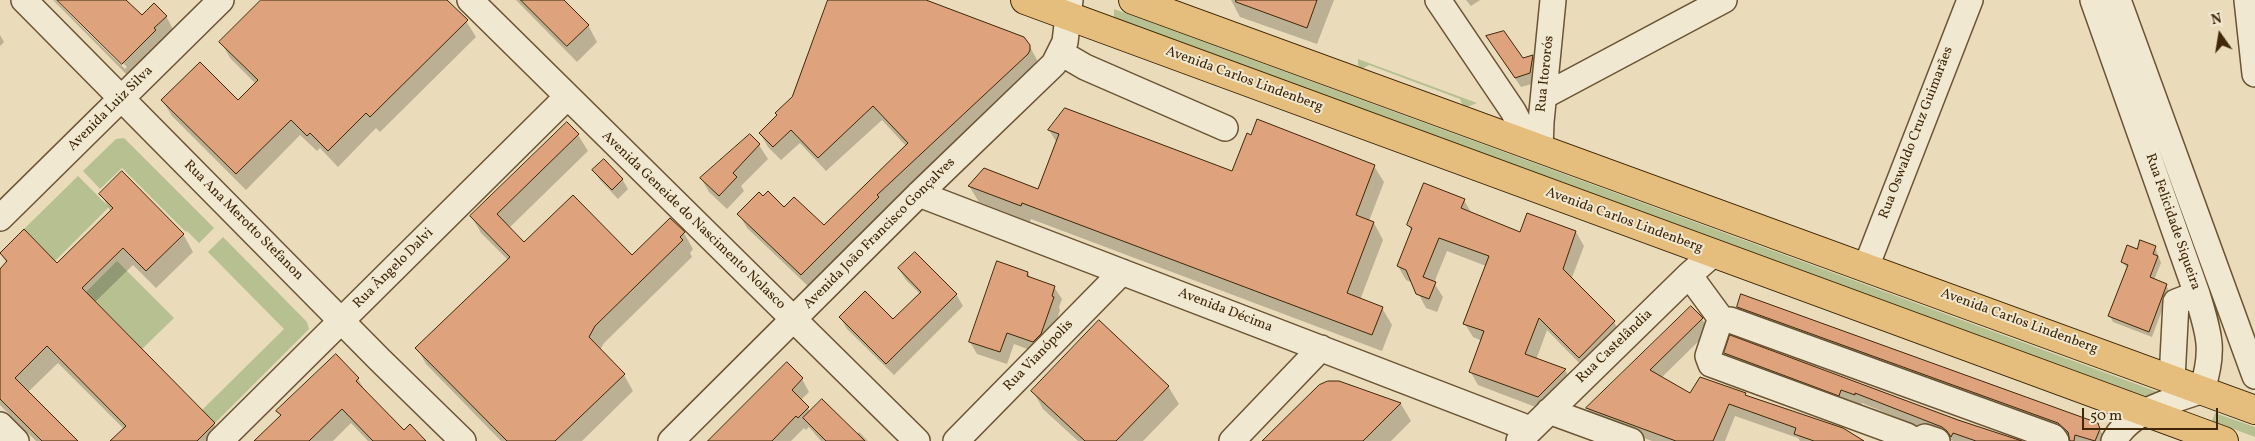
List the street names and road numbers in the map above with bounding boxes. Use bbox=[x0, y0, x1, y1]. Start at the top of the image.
street label: Rua Itororós bbox=[1534, 35, 1558, 113]
street label: Avenida Carlos Lindenberg bbox=[1163, 44, 1325, 116]
street label: Rua Oswaldo Cruz Guimarães bbox=[1876, 44, 1958, 222]
street label: Avenida Luiz Silva bbox=[65, 63, 157, 155]
street label: Avenida Geneide do Nascimento Nolasco bbox=[597, 128, 789, 314]
street label: Rua Felicidade Siqueira bbox=[2141, 152, 2203, 292]
street label: Avenida João Francisco Gonçalves bbox=[801, 155, 959, 313]
street label: Rua Ana Merotto Stefanon bbox=[180, 158, 306, 284]
street label: Avenida Carlos Lindenberg bbox=[1543, 185, 1705, 257]
street label: Rua Ângelo Dalvi bbox=[350, 225, 438, 313]
street label: Avenida Décima bbox=[1175, 285, 1275, 337]
street label: Avenida Carlos Lindenberg bbox=[1938, 286, 2100, 358]
street label: Rua Castelândia bbox=[1573, 306, 1657, 388]
street label: Rua Vianópolis bbox=[1001, 317, 1077, 395]

